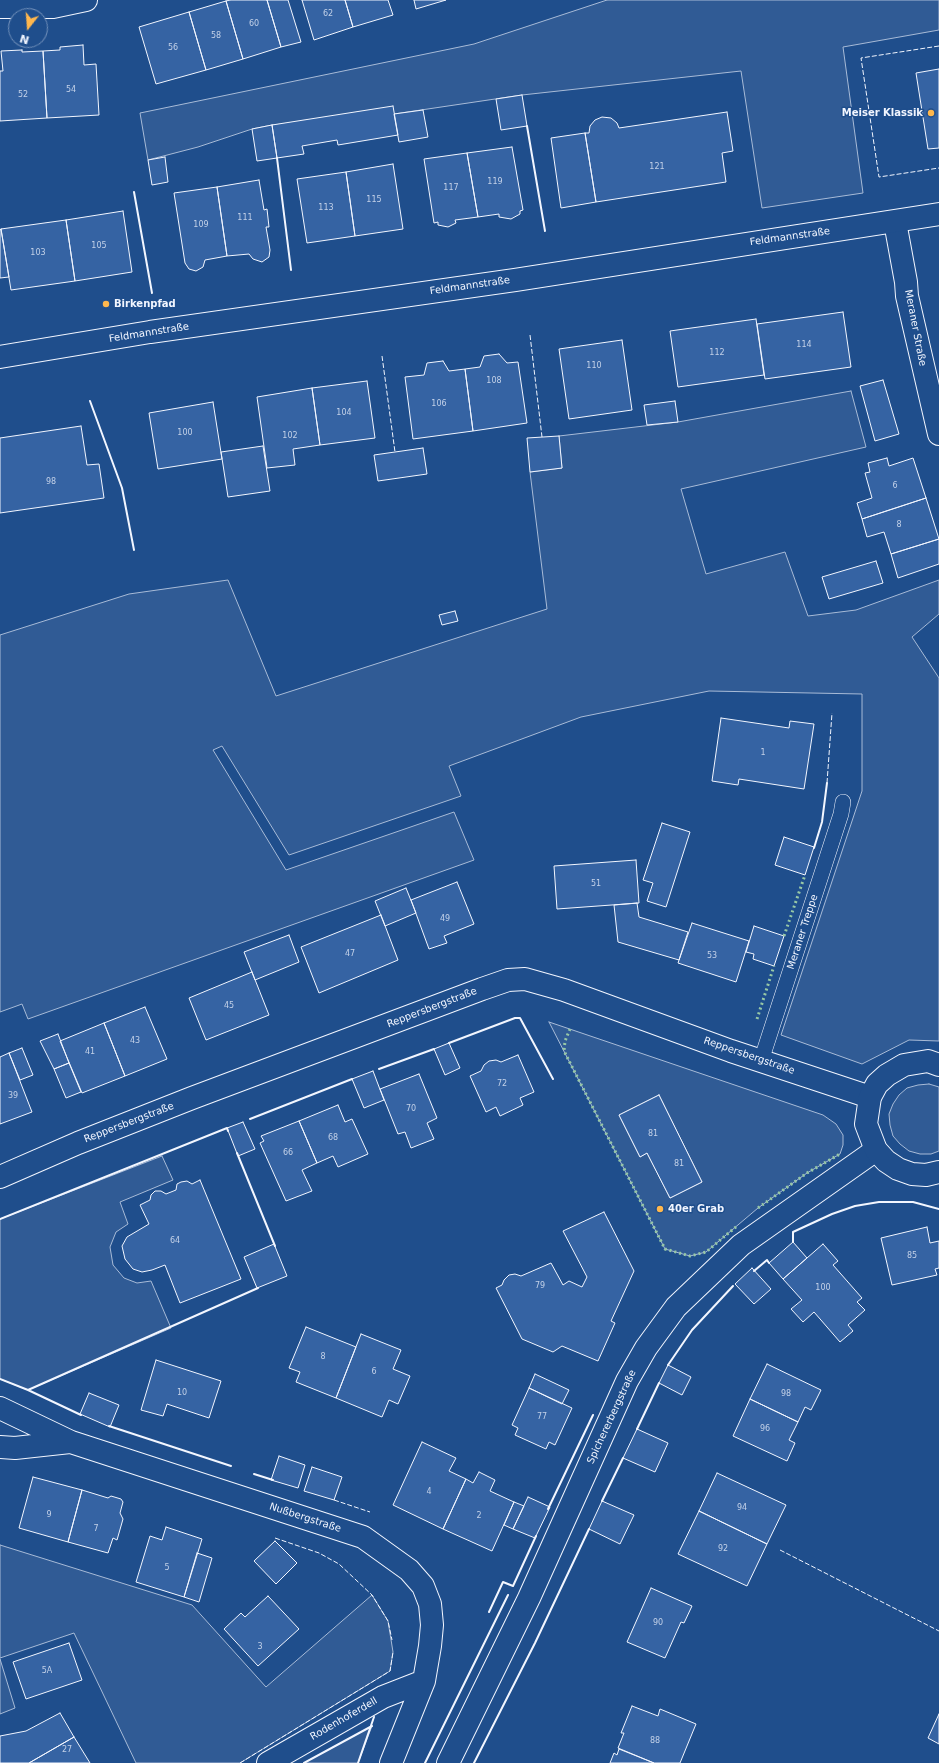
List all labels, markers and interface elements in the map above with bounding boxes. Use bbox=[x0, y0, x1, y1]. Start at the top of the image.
north arrow bbox=[8, 8, 48, 48]
house number: 62 bbox=[323, 9, 333, 19]
house number: 60 bbox=[249, 19, 259, 29]
text: N bbox=[18, 31, 31, 47]
house number: 58 bbox=[211, 31, 221, 41]
house number: 56 bbox=[168, 43, 178, 53]
house number: 54 bbox=[66, 85, 76, 95]
house number: 52 bbox=[18, 90, 28, 100]
place label: Meiser Klassik bbox=[842, 107, 923, 119]
marker: Meiser Klassik bbox=[926, 108, 936, 118]
house number: 121 bbox=[649, 162, 665, 172]
house number: 119 bbox=[487, 177, 503, 187]
house number: 117 bbox=[443, 183, 459, 193]
house number: 115 bbox=[366, 195, 382, 205]
house number: 113 bbox=[318, 203, 334, 213]
house number: 111 bbox=[237, 213, 253, 223]
house number: 109 bbox=[193, 220, 209, 230]
street label: Feldmannstraße bbox=[749, 225, 831, 249]
house number: 105 bbox=[91, 241, 107, 251]
house number: 103 bbox=[30, 248, 46, 258]
street label: Feldmannstraße bbox=[429, 274, 511, 298]
street label: Meraner Straße bbox=[902, 289, 928, 367]
place label: Birkenpfad bbox=[114, 298, 176, 310]
marker: Birkenpfad bbox=[101, 299, 111, 309]
street label: Feldmannstraße bbox=[108, 321, 190, 345]
house number: 114 bbox=[796, 340, 812, 350]
house number: 112 bbox=[709, 348, 725, 358]
house number: 110 bbox=[586, 361, 602, 371]
house number: 108 bbox=[486, 376, 502, 386]
house number: 106 bbox=[431, 399, 447, 409]
house number: 104 bbox=[336, 408, 352, 418]
house number: 100 bbox=[177, 428, 193, 438]
house number: 102 bbox=[282, 431, 298, 441]
house number: 98 bbox=[46, 477, 56, 487]
house number: 6 bbox=[892, 481, 898, 491]
house number: 8 bbox=[896, 520, 902, 530]
house number: 1 bbox=[760, 748, 766, 758]
house number: 51 bbox=[591, 879, 601, 889]
street label: Meraner Treppe bbox=[785, 893, 821, 971]
house number: 49 bbox=[440, 914, 450, 924]
house number: 47 bbox=[345, 949, 355, 959]
house number: 53 bbox=[707, 951, 717, 961]
street label: Reppersbergstraße bbox=[385, 985, 479, 1031]
house number: 45 bbox=[224, 1001, 234, 1011]
street label: Reppersbergstraße bbox=[702, 1035, 796, 1077]
house number: 43 bbox=[130, 1036, 140, 1046]
house number: 41 bbox=[85, 1047, 95, 1057]
house number: 72 bbox=[497, 1079, 507, 1089]
house number: 39 bbox=[8, 1091, 18, 1101]
street label: Reppersbergstraße bbox=[82, 1100, 176, 1146]
house number: 70 bbox=[406, 1104, 416, 1114]
house number: 81 bbox=[648, 1129, 658, 1139]
house number: 68 bbox=[328, 1133, 338, 1143]
house number: 66 bbox=[283, 1148, 293, 1158]
house number: 81 bbox=[674, 1159, 684, 1169]
place label: 40er Grab bbox=[668, 1203, 724, 1215]
marker: 40er Grab bbox=[655, 1204, 665, 1214]
house number: 64 bbox=[170, 1236, 180, 1246]
house number: 85 bbox=[907, 1251, 917, 1261]
house number: 79 bbox=[535, 1281, 545, 1291]
house number: 100 bbox=[815, 1283, 831, 1293]
house number: 8 bbox=[320, 1352, 326, 1362]
house number: 6 bbox=[371, 1367, 377, 1377]
street label: Spichererbergstraße bbox=[585, 1368, 639, 1466]
house number: 10 bbox=[177, 1388, 187, 1398]
house number: 98 bbox=[781, 1389, 791, 1399]
house number: 77 bbox=[537, 1412, 547, 1422]
house number: 96 bbox=[760, 1424, 770, 1434]
house number: 4 bbox=[426, 1487, 432, 1497]
street label: Nußbergstraße bbox=[268, 1501, 342, 1535]
house number: 94 bbox=[737, 1503, 747, 1513]
house number: 9 bbox=[46, 1510, 52, 1520]
house number: 2 bbox=[476, 1511, 482, 1521]
house number: 7 bbox=[93, 1524, 99, 1534]
house number: 92 bbox=[718, 1544, 728, 1554]
house number: 5 bbox=[164, 1563, 170, 1573]
house number: 90 bbox=[653, 1618, 663, 1628]
house number: 3 bbox=[257, 1642, 263, 1652]
house number: 5A bbox=[42, 1666, 52, 1676]
street label: Rodenhoferdell bbox=[308, 1695, 380, 1743]
house number: 88 bbox=[650, 1736, 660, 1746]
house number: 27 bbox=[62, 1745, 72, 1755]

